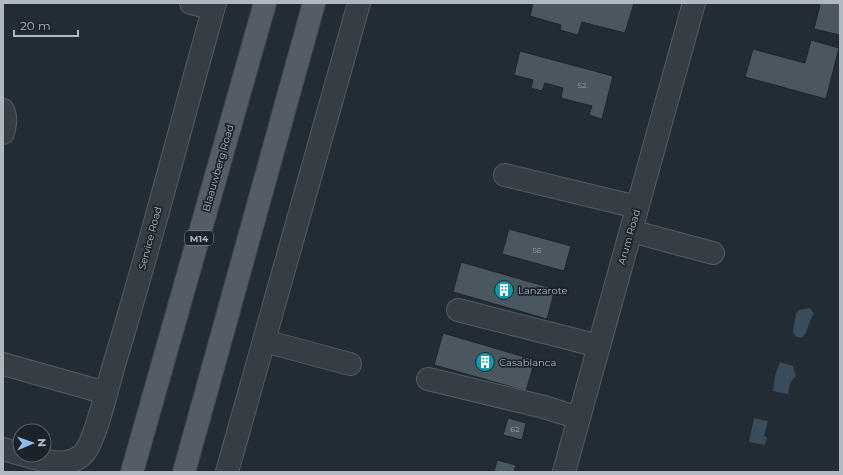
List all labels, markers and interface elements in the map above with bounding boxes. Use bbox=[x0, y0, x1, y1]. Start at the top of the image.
scale bar bbox=[14, 12, 78, 38]
text: 20 m bbox=[20, 18, 51, 33]
house number: 52 bbox=[577, 80, 587, 90]
street label: Blaauwberg Road bbox=[199, 123, 237, 213]
street label: Service Road bbox=[135, 205, 165, 271]
street label: Arum Road bbox=[615, 208, 643, 266]
road number: M14 bbox=[185, 231, 213, 245]
house number: 56 bbox=[532, 245, 542, 255]
building icon: Lanzarote bbox=[493, 279, 515, 301]
place label: Lanzarote bbox=[518, 284, 568, 297]
building icon: Casablanca bbox=[474, 351, 496, 373]
place label: Casablanca bbox=[499, 356, 556, 369]
north arrow bbox=[12, 423, 52, 463]
house number: 62 bbox=[510, 424, 520, 434]
text: N bbox=[35, 438, 49, 447]

